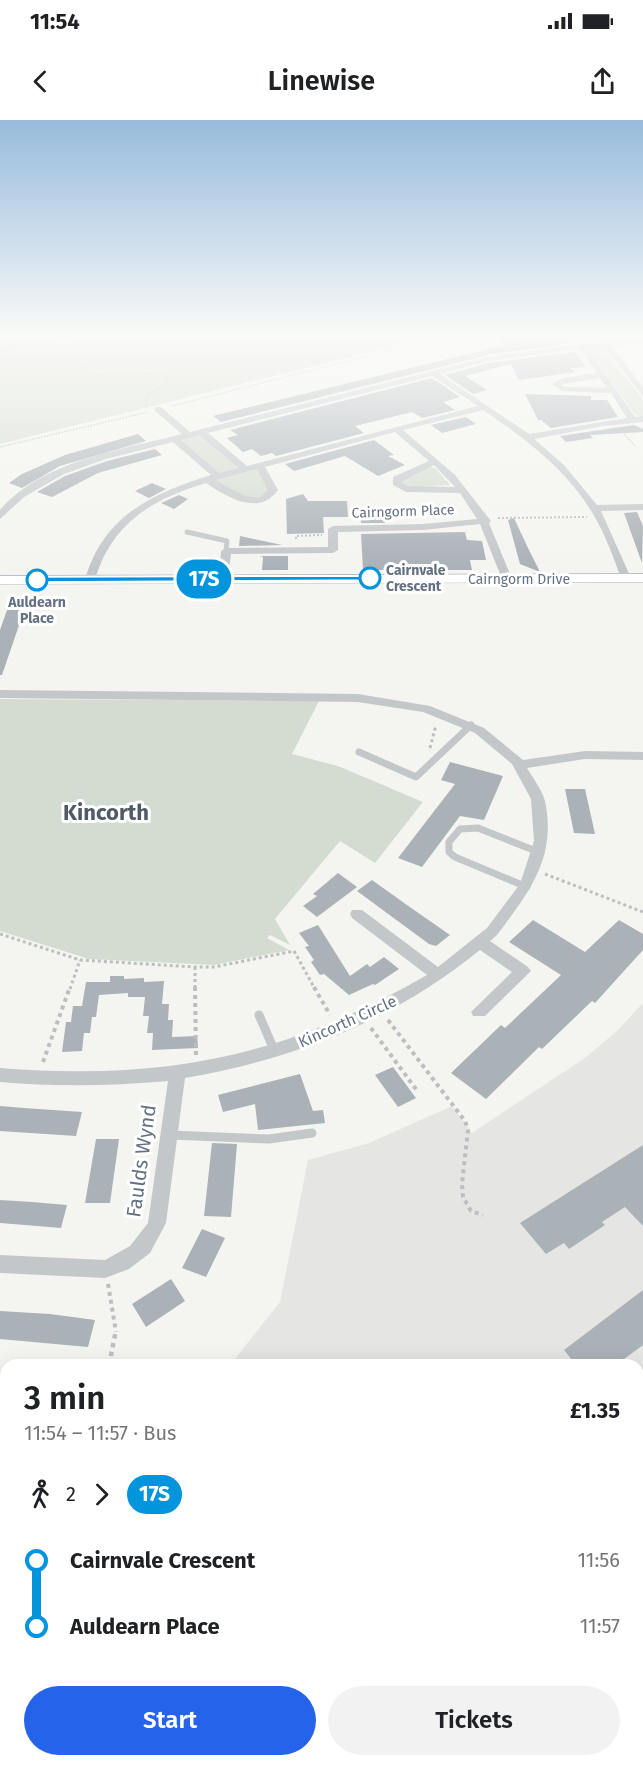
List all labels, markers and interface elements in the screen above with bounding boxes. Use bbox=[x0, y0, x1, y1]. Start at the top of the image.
text: 11:54 bbox=[30, 8, 80, 35]
icon: back bbox=[24, 65, 57, 98]
text: Linewise bbox=[268, 65, 375, 97]
icon: share bbox=[586, 65, 619, 98]
street label: Cairngorm Place bbox=[351, 501, 455, 522]
line badge: 17S bbox=[170, 560, 238, 598]
place label: Cairnvale Crescent bbox=[386, 562, 446, 595]
text: 17S bbox=[188, 566, 220, 592]
marker: Cairnvale Crescent bbox=[359, 567, 381, 589]
marker: Auldearn Place bbox=[26, 569, 48, 591]
street label: Cairngorm Drive bbox=[468, 571, 570, 588]
place label: Auldearn Place bbox=[7, 594, 66, 627]
district label: Kincorth bbox=[63, 799, 149, 826]
street label: Kincorth Circle bbox=[295, 991, 399, 1052]
street label: Faulds Wynd bbox=[121, 1103, 161, 1219]
text: 3 min bbox=[24, 1378, 105, 1418]
text: £1.35 bbox=[570, 1397, 620, 1424]
text: 11:54 – 11:57 · Bus bbox=[24, 1421, 176, 1445]
icon: walk bbox=[24, 1478, 57, 1511]
icon: forward bbox=[85, 1478, 118, 1511]
text: 17S bbox=[139, 1481, 170, 1507]
text: 2 bbox=[66, 1482, 76, 1506]
text: Cairnvale Crescent bbox=[70, 1547, 255, 1574]
text: 11:56 bbox=[577, 1548, 620, 1572]
text: Auldearn Place bbox=[70, 1613, 220, 1640]
text: 11:57 bbox=[580, 1614, 620, 1638]
button: Start bbox=[24, 1686, 316, 1755]
button: Tickets bbox=[328, 1686, 620, 1755]

